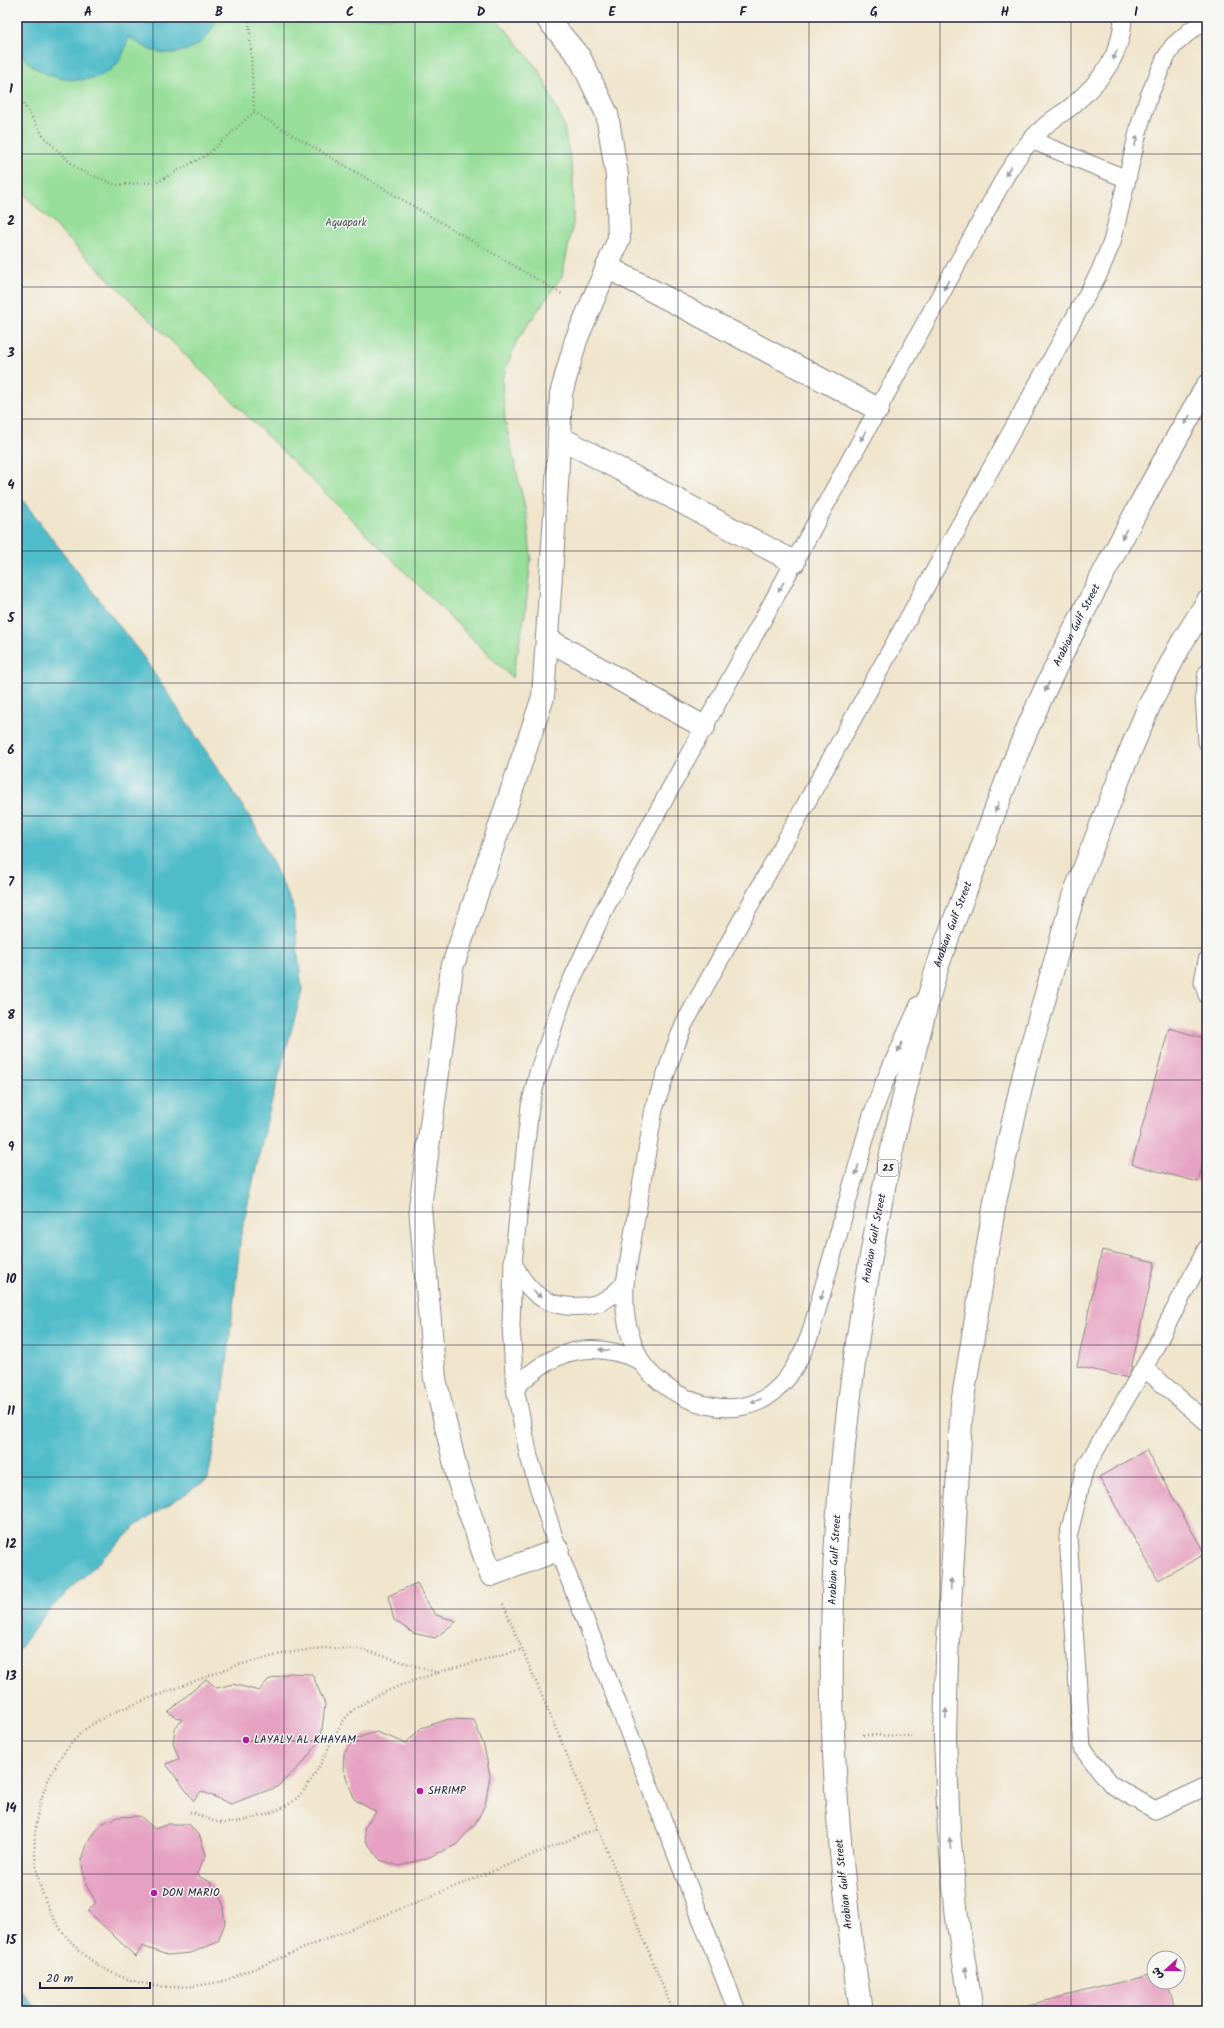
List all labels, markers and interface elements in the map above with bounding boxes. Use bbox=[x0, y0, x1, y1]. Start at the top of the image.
text: A bbox=[84, 2, 92, 23]
text: B bbox=[215, 2, 223, 23]
text: C bbox=[346, 2, 354, 23]
text: D bbox=[477, 2, 486, 23]
text: E bbox=[608, 2, 616, 23]
text: F bbox=[739, 2, 747, 23]
text: G bbox=[870, 2, 878, 23]
text: H bbox=[1001, 2, 1010, 23]
text: I bbox=[1134, 2, 1138, 23]
one-way arrow bbox=[1111, 49, 1117, 61]
text: 1 bbox=[9, 79, 13, 100]
one-way arrow bbox=[1133, 135, 1139, 147]
one-way arrow bbox=[1005, 165, 1012, 177]
text: 2 bbox=[7, 211, 15, 232]
park label: Aquapark bbox=[325, 214, 368, 232]
one-way arrow bbox=[942, 279, 949, 291]
text: 3 bbox=[6, 343, 15, 364]
one-way arrow bbox=[1183, 415, 1191, 425]
one-way arrow bbox=[860, 430, 867, 442]
text: 4 bbox=[7, 475, 15, 496]
one-way arrow bbox=[1121, 528, 1127, 539]
street label: Arabian Gulf Street bbox=[1048, 580, 1106, 670]
one-way arrow bbox=[777, 581, 784, 593]
text: 5 bbox=[7, 608, 16, 629]
one-way arrow bbox=[1044, 682, 1050, 693]
text: 6 bbox=[7, 740, 15, 761]
one-way arrow bbox=[993, 802, 999, 814]
text: 7 bbox=[8, 872, 15, 893]
street label: Arabian Gulf Street bbox=[929, 878, 978, 970]
text: 8 bbox=[7, 1005, 15, 1026]
one-way arrow bbox=[897, 1042, 903, 1053]
text: 9 bbox=[8, 1137, 15, 1158]
road number: 25 bbox=[878, 1160, 898, 1176]
one-way arrow bbox=[854, 1164, 860, 1176]
street label: Arabian Gulf Street bbox=[858, 1191, 892, 1284]
text: 10 bbox=[6, 1269, 17, 1290]
one-way arrow bbox=[531, 1289, 542, 1298]
one-way arrow bbox=[818, 1289, 824, 1301]
one-way arrow bbox=[598, 1347, 610, 1353]
one-way arrow bbox=[750, 1399, 762, 1405]
text: 11 bbox=[7, 1401, 15, 1422]
street label: Arabian Gulf Street bbox=[824, 1513, 847, 1605]
text: 12 bbox=[5, 1534, 17, 1555]
one-way arrow bbox=[947, 1578, 954, 1590]
text: 13 bbox=[5, 1666, 17, 1687]
one-way arrow bbox=[942, 1708, 949, 1720]
place label: LAYALY AL KHAYAM bbox=[254, 1731, 356, 1749]
marker: LAYALY AL KHAYAM bbox=[241, 1735, 251, 1745]
place label: SHRIMP bbox=[428, 1782, 467, 1800]
marker: SHRIMP bbox=[415, 1786, 425, 1796]
text: 14 bbox=[5, 1798, 17, 1819]
street label: Arabian Gulf Street bbox=[830, 1837, 858, 1930]
one-way arrow bbox=[946, 1837, 953, 1850]
place label: DON MARIO bbox=[162, 1884, 220, 1902]
marker: DON MARIO bbox=[149, 1888, 159, 1898]
text: 15 bbox=[6, 1930, 18, 1951]
north arrow bbox=[1146, 1950, 1186, 1990]
scale bar bbox=[40, 1964, 150, 1990]
text: ش bbox=[1147, 1964, 1168, 1982]
one-way arrow bbox=[963, 1966, 969, 1979]
text: 20 m bbox=[46, 1969, 74, 1988]

